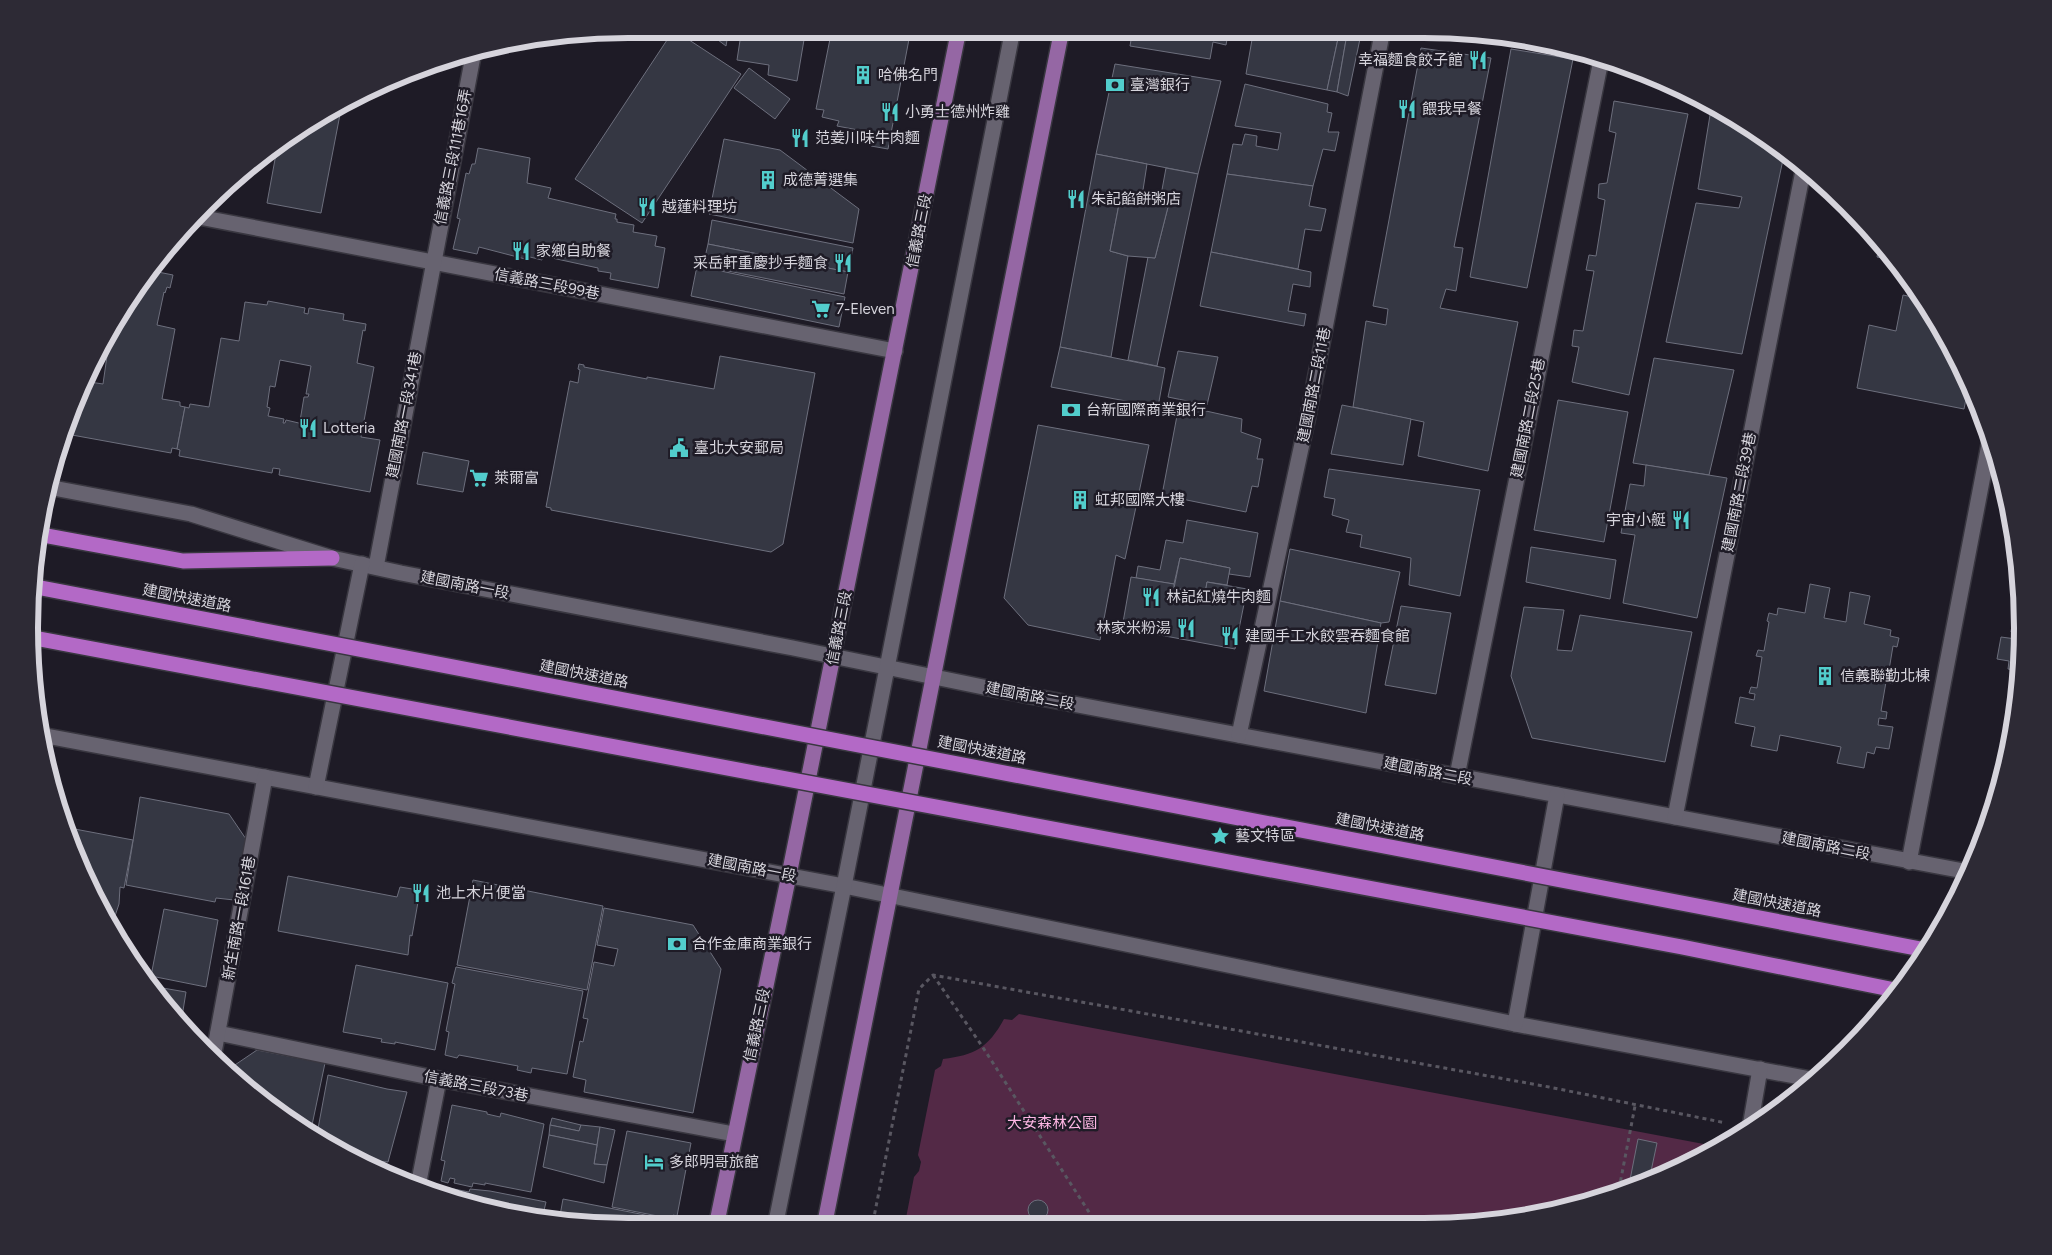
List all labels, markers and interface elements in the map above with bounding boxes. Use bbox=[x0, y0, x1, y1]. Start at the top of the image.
restaurant icon: 幸福麵食餃子館 bbox=[1467, 49, 1489, 71]
place label: 幸福麵食餃子館 bbox=[1358, 51, 1463, 69]
building icon: 哈佛名門 bbox=[852, 64, 874, 86]
place label: 哈佛名門 bbox=[878, 66, 938, 84]
bank icon: 臺灣銀行 bbox=[1104, 74, 1126, 96]
place label: 臺灣銀行 bbox=[1130, 76, 1190, 94]
street label: 信義路三段111巷16弄 bbox=[431, 87, 475, 227]
restaurant icon: 餵我早餐 bbox=[1396, 98, 1418, 120]
place label: 餵我早餐 bbox=[1422, 100, 1482, 118]
restaurant icon: 小勇士德州炸雞 bbox=[879, 101, 901, 123]
place label: 小勇士德州炸雞 bbox=[905, 103, 1010, 121]
restaurant icon: 范姜川味牛肉麵 bbox=[789, 127, 811, 149]
place label: 范姜川味牛肉麵 bbox=[815, 129, 920, 147]
building icon: 成德菁選集 bbox=[757, 169, 779, 191]
place label: 成德菁選集 bbox=[783, 171, 858, 189]
restaurant icon: 朱記餡餅粥店 bbox=[1065, 188, 1087, 210]
place label: 朱記餡餅粥店 bbox=[1091, 190, 1181, 208]
street label: 信義路三段 bbox=[903, 192, 935, 270]
restaurant icon: 越蓮料理坊 bbox=[636, 196, 658, 218]
place label: 越蓮料理坊 bbox=[662, 198, 737, 216]
restaurant icon: 家鄉自助餐 bbox=[510, 240, 532, 262]
place label: 家鄉自助餐 bbox=[536, 242, 611, 260]
restaurant icon: 采岳軒重慶抄手麵食 bbox=[832, 252, 854, 274]
place label: 采岳軒重慶抄手麵食 bbox=[693, 254, 828, 272]
street label: 信義路三段99巷 bbox=[493, 265, 601, 303]
supermarket icon: 7-Eleven bbox=[810, 298, 832, 320]
place label: 7-Eleven bbox=[836, 300, 895, 318]
street label: 建國南路二段11巷 bbox=[1294, 326, 1334, 444]
street label: 建國南路一段341巷 bbox=[383, 350, 425, 480]
street label: 建國南路二段25巷 bbox=[1508, 356, 1548, 480]
bank icon: 台新國際商業銀行 bbox=[1060, 399, 1082, 421]
place label: 台新國際商業銀行 bbox=[1086, 401, 1206, 419]
restaurant icon: Lotteria bbox=[297, 417, 319, 439]
place label: Lotteria bbox=[323, 419, 375, 437]
street label: 建國南路二段39巷 bbox=[1719, 431, 1759, 553]
public building icon: 臺北大安郵局 bbox=[668, 437, 690, 459]
place label: 臺北大安郵局 bbox=[694, 439, 784, 457]
supermarket icon: 萊爾富 bbox=[468, 467, 490, 489]
place label: 萊爾富 bbox=[494, 469, 539, 487]
building icon: 虹邦國際大樓 bbox=[1069, 489, 1091, 511]
place label: 虹邦國際大樓 bbox=[1095, 491, 1185, 509]
restaurant icon: 宇宙小艇 bbox=[1670, 509, 1692, 531]
place label: 宇宙小艇 bbox=[1606, 511, 1666, 529]
street label: 建國南路一段 bbox=[419, 568, 511, 602]
street label: 建國快速道路 bbox=[141, 581, 233, 615]
restaurant icon: 林記紅燒牛肉麵 bbox=[1140, 586, 1162, 608]
place label: 林記紅燒牛肉麵 bbox=[1166, 588, 1271, 606]
street label: 信義路三段 bbox=[823, 589, 855, 667]
restaurant icon: 林家米粉湯 bbox=[1175, 617, 1197, 639]
place label: 林家米粉湯 bbox=[1096, 619, 1171, 637]
restaurant icon: 建國手工水餃雲吞麵食館 bbox=[1219, 625, 1241, 647]
place label: 建國手工水餃雲吞麵食館 bbox=[1245, 627, 1410, 645]
street label: 建國快速道路 bbox=[538, 657, 630, 691]
building icon: 信義聯勤北棟 bbox=[1814, 665, 1836, 687]
place label: 信義聯勤北棟 bbox=[1840, 667, 1930, 685]
street label: 建國南路二段 bbox=[984, 679, 1076, 713]
street label: 建國快速道路 bbox=[936, 733, 1028, 767]
street label: 建國南路二段 bbox=[1382, 754, 1474, 788]
street label: 建國快速道路 bbox=[1334, 810, 1426, 844]
place icon: 藝文特區 bbox=[1209, 825, 1231, 847]
place label: 藝文特區 bbox=[1235, 827, 1295, 845]
street label: 建國南路二段 bbox=[1780, 829, 1872, 863]
street label: 建國南路一段 bbox=[706, 851, 798, 885]
street label: 新生南路一段161巷 bbox=[219, 854, 259, 982]
restaurant icon: 池上木片便當 bbox=[410, 882, 432, 904]
place label: 池上木片便當 bbox=[436, 884, 526, 902]
street label: 建國快速道路 bbox=[1731, 886, 1823, 920]
bank icon: 合作金庫商業銀行 bbox=[666, 933, 688, 955]
place label: 合作金庫商業銀行 bbox=[692, 935, 812, 953]
street label: 信義路三段 bbox=[740, 986, 774, 1064]
street label: 信義路三段73巷 bbox=[422, 1067, 530, 1105]
park label: 大安森林公園 bbox=[1007, 1114, 1097, 1132]
hotel icon: 多郎明哥旅館 bbox=[643, 1151, 665, 1173]
place label: 多郎明哥旅館 bbox=[669, 1153, 759, 1171]

